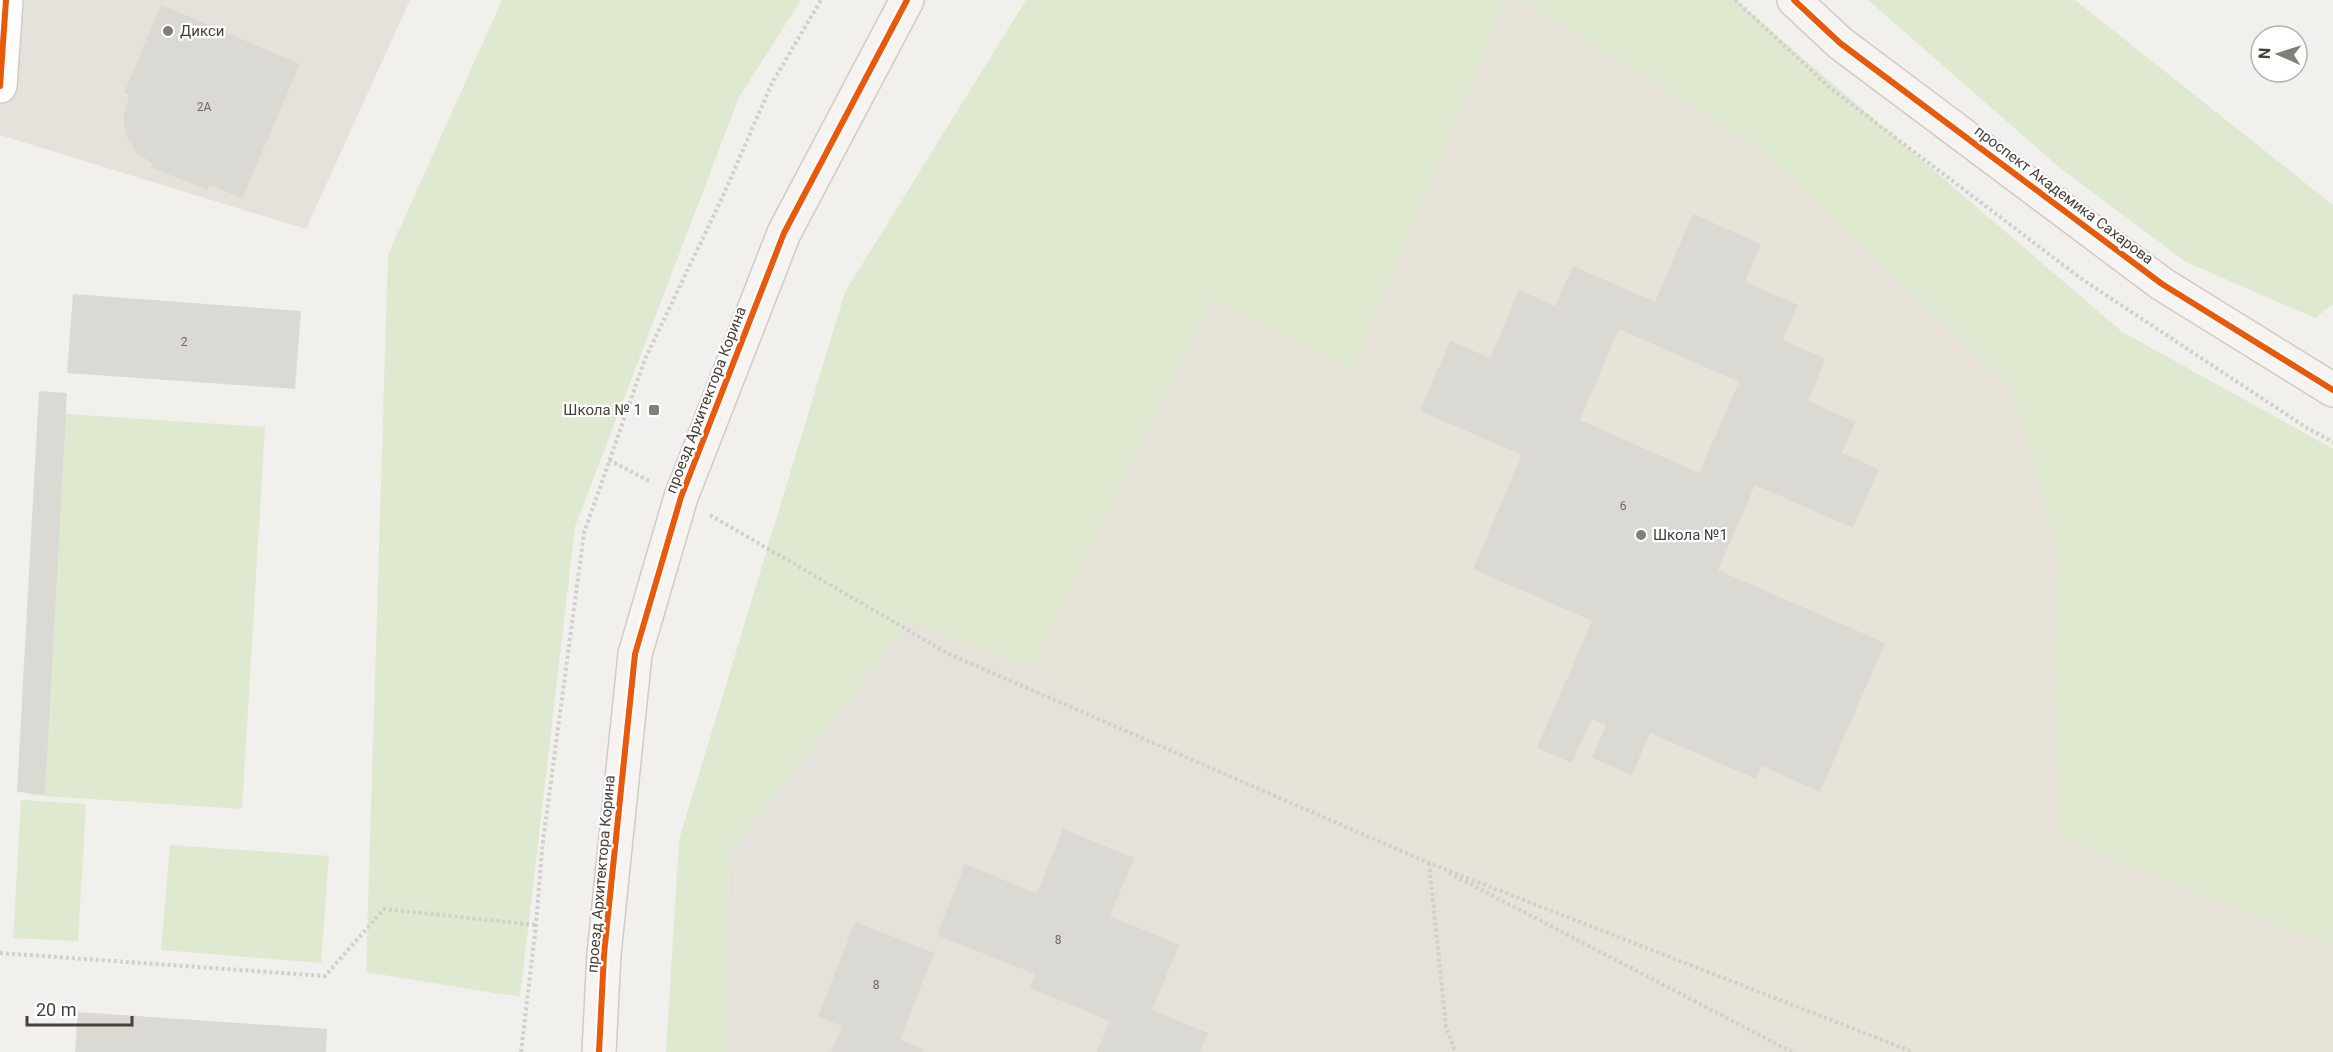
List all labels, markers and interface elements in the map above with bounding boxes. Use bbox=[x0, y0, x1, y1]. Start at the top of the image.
place label: Дикси bbox=[180, 22, 224, 40]
marker: Дикси bbox=[161, 24, 175, 38]
north arrow bbox=[2249, 24, 2309, 84]
text: N bbox=[2255, 47, 2274, 59]
house number: 2А bbox=[197, 100, 211, 114]
street label: проспект Академика Сахарова bbox=[1971, 122, 2157, 268]
street label: проезд Архитектора Корина bbox=[662, 304, 750, 496]
house number: 2 bbox=[181, 335, 188, 349]
place label: Школа № 1 bbox=[563, 401, 642, 419]
marker: Школа № 1 bbox=[647, 403, 661, 417]
house number: 6 bbox=[1620, 499, 1627, 513]
place label: Школа №1 bbox=[1653, 526, 1728, 544]
marker: Школа №1 bbox=[1634, 528, 1648, 542]
street label: проезд Архитектора Корина bbox=[583, 774, 619, 974]
house number: 8 bbox=[1055, 933, 1062, 947]
house number: 8 bbox=[873, 978, 880, 992]
scale bar bbox=[27, 989, 132, 1027]
text: 20 m bbox=[36, 999, 76, 1020]

